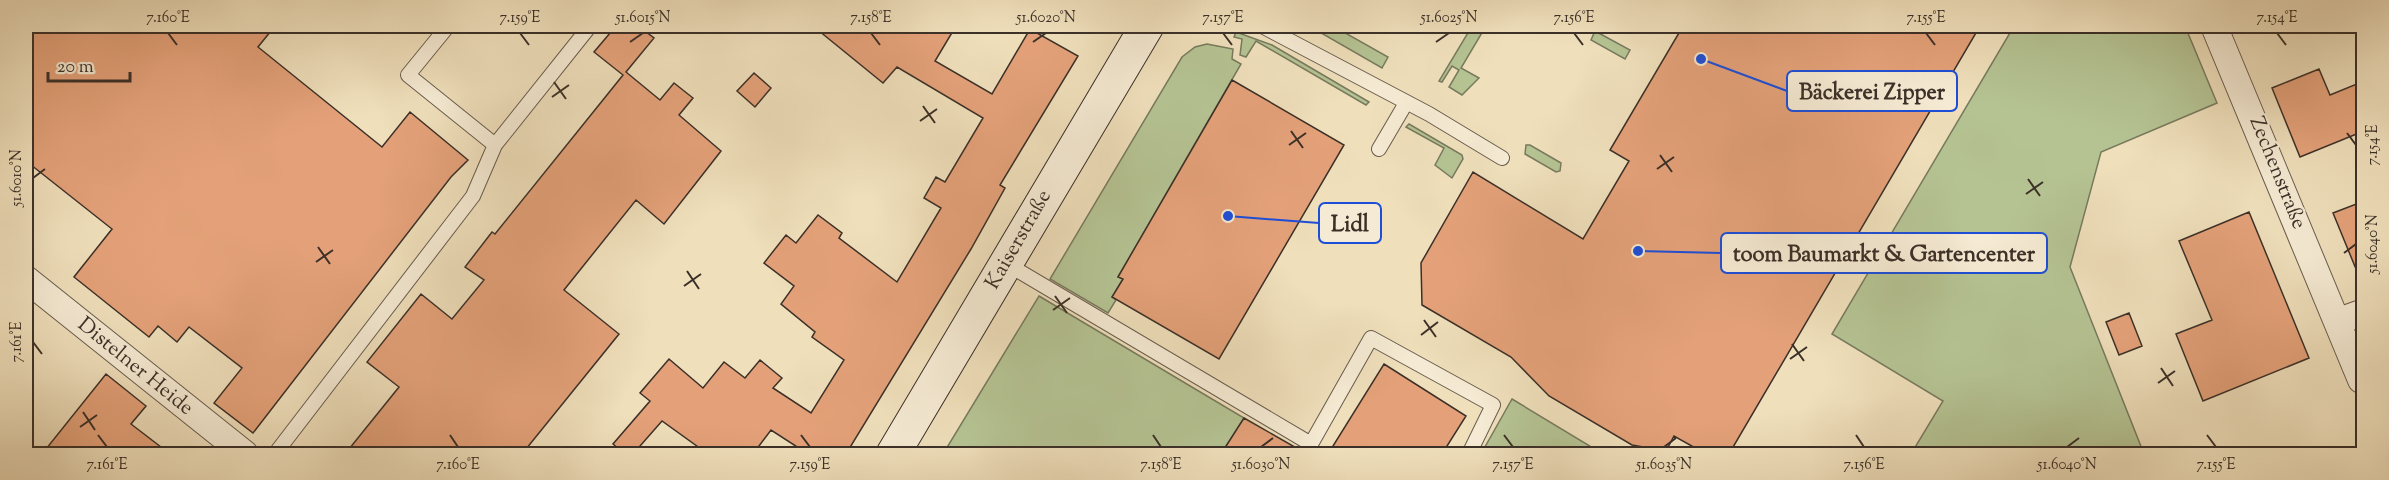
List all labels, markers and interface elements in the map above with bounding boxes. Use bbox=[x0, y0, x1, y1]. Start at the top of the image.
text: 7.160°E bbox=[146, 8, 190, 29]
text: 7.159°E bbox=[500, 8, 540, 29]
text: 51.6015°N bbox=[614, 8, 671, 29]
text: 7.158°E bbox=[850, 8, 892, 29]
text: 51.6020°N bbox=[1015, 8, 1076, 29]
text: 7.157°E bbox=[1202, 8, 1244, 29]
text: 51.6025°N bbox=[1420, 8, 1478, 29]
text: 7.156°E bbox=[1553, 8, 1595, 29]
text: 7.155°E bbox=[1906, 8, 1946, 29]
text: 7.154°E bbox=[2256, 8, 2298, 29]
scale bar bbox=[48, 45, 130, 83]
text: 20 m bbox=[57, 55, 94, 81]
callout: Bäckerei Zipper bbox=[1787, 71, 1957, 111]
text: Bäckerei Zipper bbox=[1799, 78, 1946, 110]
street label: Zechenstraße bbox=[2241, 112, 2313, 234]
text: 7.154°E bbox=[2363, 124, 2384, 166]
text: 51.6010°N bbox=[7, 149, 28, 208]
street label: Kaiserstraße bbox=[978, 185, 1060, 295]
callout: Lidl bbox=[1319, 203, 1381, 243]
text: Lidl bbox=[1331, 210, 1370, 242]
text: 51.6040°N bbox=[2363, 214, 2384, 275]
callout: toom Baumarkt & Gartencenter bbox=[1721, 233, 2047, 273]
text: toom Baumarkt & Gartencenter bbox=[1733, 240, 2036, 272]
street label: Distelner Heide bbox=[71, 311, 199, 423]
text: 7.161°E bbox=[7, 321, 28, 363]
text: 7.161°E bbox=[86, 455, 128, 476]
text: 7.160°E bbox=[436, 455, 480, 476]
text: 7.159°E bbox=[790, 455, 830, 476]
text: 7.158°E bbox=[1140, 455, 1182, 476]
text: 51.6030°N bbox=[1231, 455, 1290, 476]
text: 7.157°E bbox=[1492, 455, 1534, 476]
text: 51.6035°N bbox=[1635, 455, 1692, 476]
text: 7.156°E bbox=[1843, 455, 1885, 476]
text: 51.6040°N bbox=[2036, 455, 2097, 476]
text: 7.155°E bbox=[2196, 455, 2236, 476]

